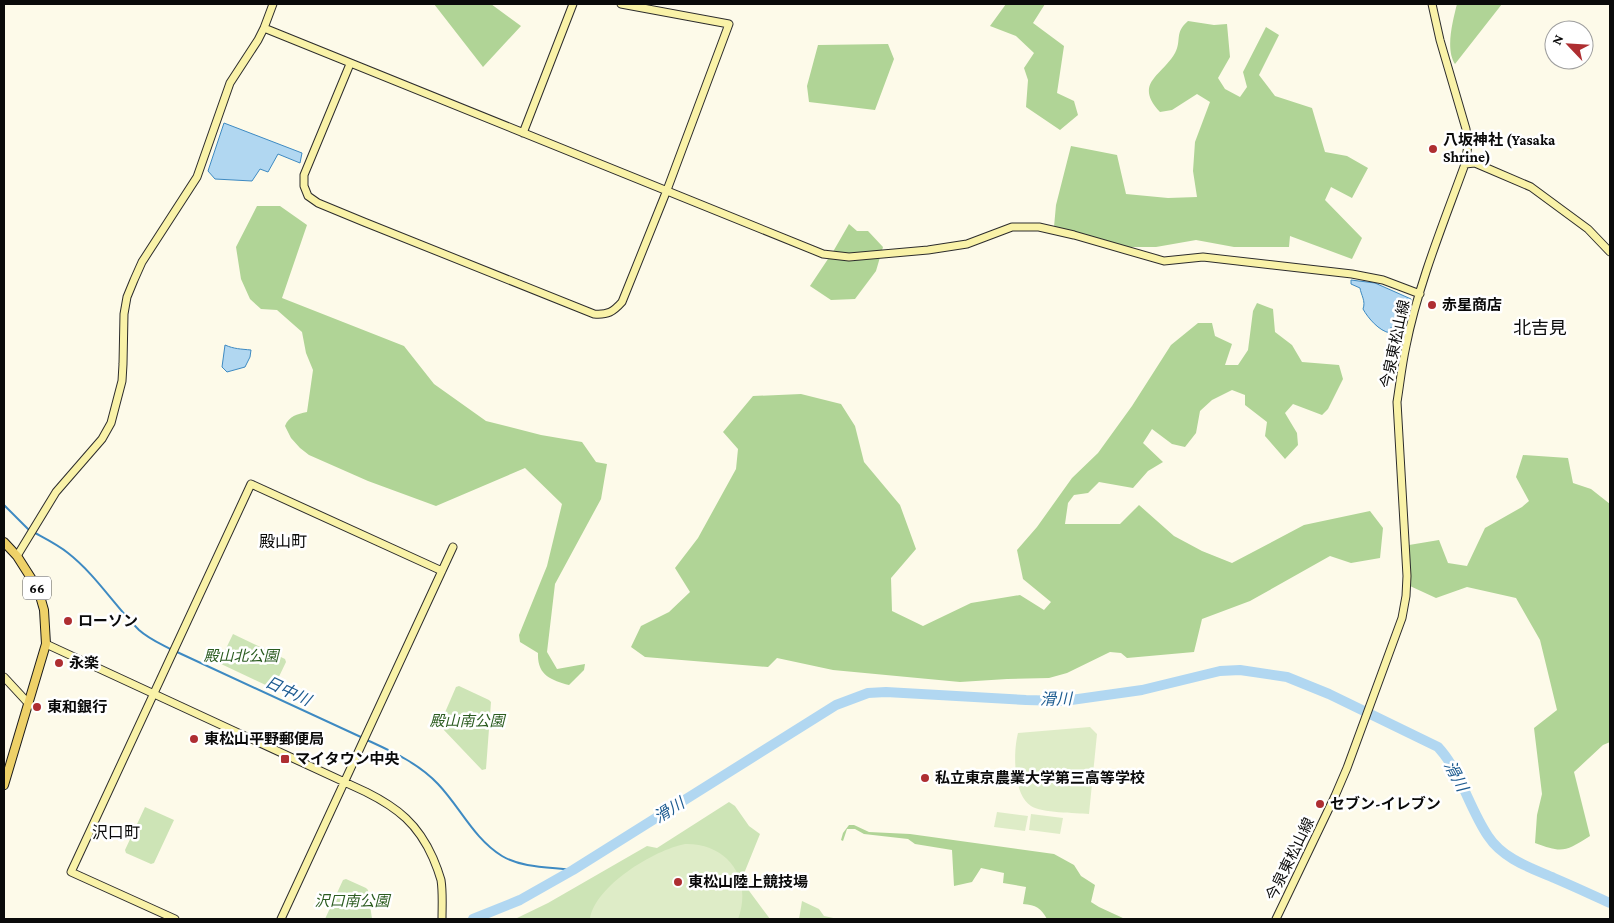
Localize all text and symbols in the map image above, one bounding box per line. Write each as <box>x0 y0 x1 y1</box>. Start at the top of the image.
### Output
north arrow <box>1544 20 1594 70</box>
text: N <box>1548 31 1567 47</box>
place label: 八坂神社 (Yasaka Shrine) <box>1443 131 1556 166</box>
marker: 八坂神社 (Yasaka Shrine) <box>1427 143 1439 155</box>
place label: 赤星商店 <box>1442 297 1502 313</box>
street label: 今泉東松山線 <box>1378 298 1412 390</box>
marker: 赤星商店 <box>1426 299 1438 311</box>
district label: 北吉見 <box>1513 318 1567 338</box>
district label: 殿山町 <box>259 533 307 550</box>
road number: 66 <box>23 576 51 600</box>
place label: ローソン <box>78 613 138 629</box>
marker: ローソン <box>62 615 74 627</box>
park label: 殿山北公園 <box>203 648 280 664</box>
place label: 永楽 <box>69 655 99 671</box>
marker: 永楽 <box>53 657 65 669</box>
water label: 日中川 <box>263 673 315 710</box>
water label: 滑川 <box>1040 690 1074 708</box>
place label: 東和銀行 <box>47 699 107 715</box>
marker: 東和銀行 <box>31 701 43 713</box>
park label: 殿山南公園 <box>429 713 506 729</box>
place label: 東松山平野郵便局 <box>204 731 324 747</box>
marker: 東松山平野郵便局 <box>188 733 200 745</box>
place label: マイタウン中央 <box>295 751 399 767</box>
marker: マイタウン中央 <box>279 753 291 765</box>
water label: 滑川 <box>1441 758 1472 796</box>
place label: 私立東京農業大学第三高等学校 <box>935 770 1145 786</box>
marker: 私立東京農業大学第三高等学校 <box>919 772 931 784</box>
water label: 滑川 <box>651 793 689 826</box>
place label: セブン-イレブン <box>1330 795 1441 812</box>
marker: セブン-イレブン <box>1314 798 1326 810</box>
street label: 今泉東松山線 <box>1263 815 1317 903</box>
district label: 沢口町 <box>92 824 140 841</box>
place label: 東松山陸上競技場 <box>688 874 808 890</box>
marker: 東松山陸上競技場 <box>672 876 684 888</box>
park label: 沢口南公園 <box>314 893 391 909</box>

